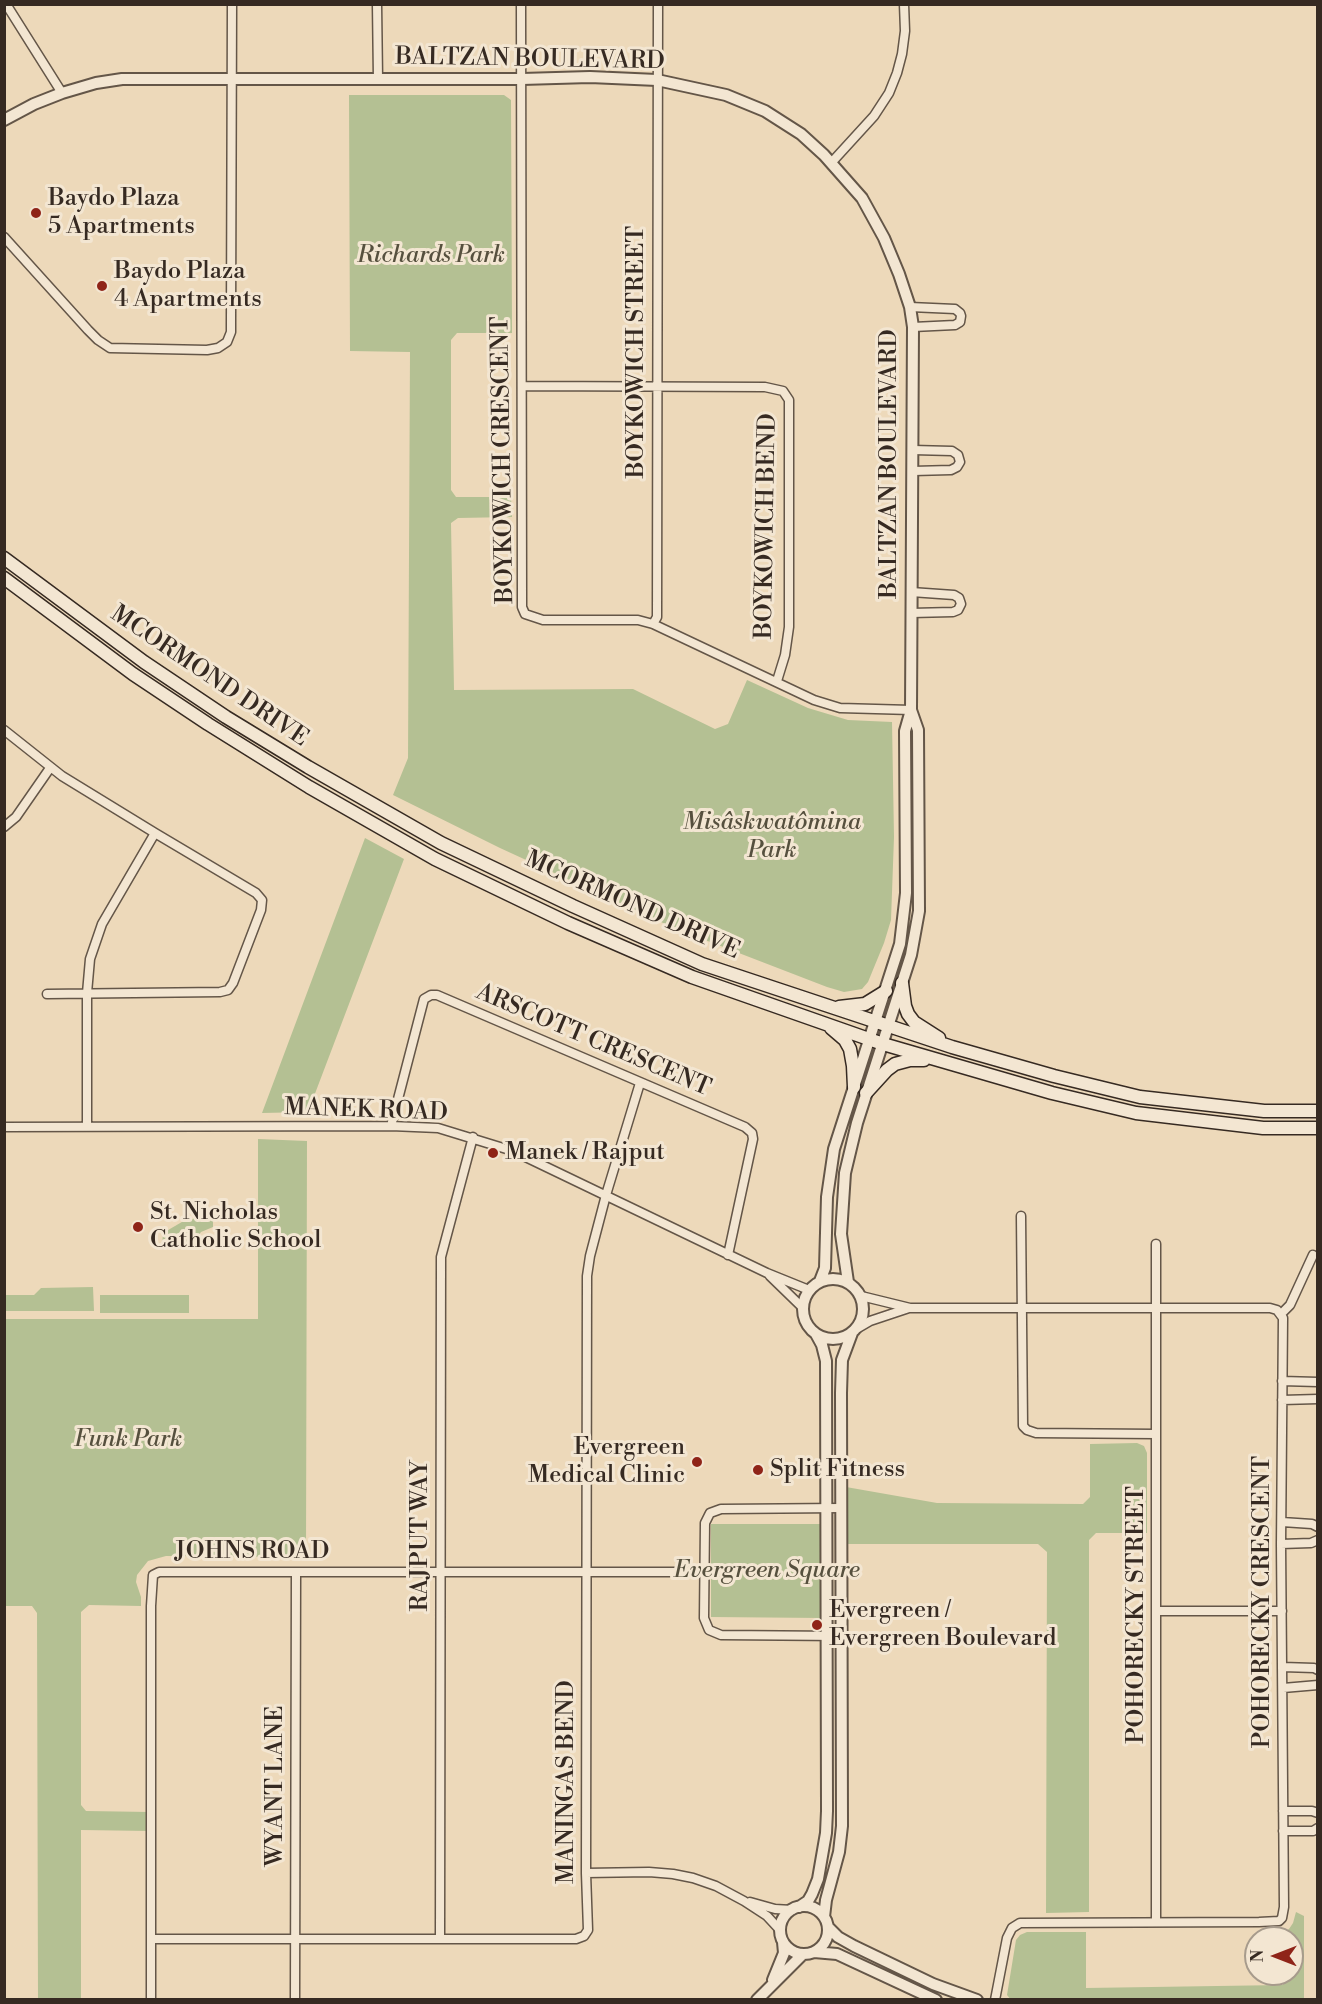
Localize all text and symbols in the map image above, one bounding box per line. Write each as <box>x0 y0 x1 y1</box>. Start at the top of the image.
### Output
street label: BALTZAN BOULEVARD <box>395 43 665 77</box>
place label: Baydo Plaza 5 Apartments <box>48 185 195 241</box>
marker: Baydo Plaza 5 Apartments <box>29 206 43 220</box>
street label: BOYKOWICH STREET <box>623 226 651 478</box>
park label: Richards Park <box>357 242 505 270</box>
place label: Baydo Plaza 4 Apartments <box>114 258 262 314</box>
marker: Baydo Plaza 4 Apartments <box>95 279 109 293</box>
street label: BOYKOWICH CRESCENT <box>487 316 521 604</box>
street label: BALTZAN BOULEVARD <box>876 329 904 599</box>
street label: BOYKOWICH BEND <box>751 413 783 639</box>
street label: MCORMOND DRIVE <box>105 600 313 754</box>
park label: Misâskwatômina Park <box>683 809 861 865</box>
street label: MCORMOND DRIVE <box>520 846 744 966</box>
street label: ARSCOTT CRESCENT <box>471 978 715 1104</box>
street label: MANEK ROAD <box>284 1094 448 1128</box>
place label: Manek / Rajput <box>505 1139 665 1167</box>
marker: Manek / Rajput <box>486 1146 500 1160</box>
place label: St. Nicholas Catholic School <box>150 1199 321 1255</box>
marker: St. Nicholas Catholic School <box>131 1220 145 1234</box>
park label: Funk Park <box>74 1426 182 1454</box>
place label: Evergreen Medical Clinic <box>528 1434 685 1490</box>
marker: Evergreen Medical Clinic <box>690 1455 704 1469</box>
place label: Split Fitness <box>770 1456 905 1484</box>
street label: POHORECKY CRESCENT <box>1249 1456 1277 1748</box>
street label: RAJPUT WAY <box>407 1461 435 1611</box>
marker: Split Fitness <box>751 1463 765 1477</box>
street label: POHORECKY STREET <box>1123 1486 1151 1744</box>
street label: JOHNS ROAD <box>175 1538 329 1566</box>
park label: Evergreen Square <box>674 1557 860 1585</box>
place label: Evergreen / Evergreen Boulevard <box>829 1597 1056 1653</box>
marker: Evergreen / Evergreen Boulevard <box>810 1618 824 1632</box>
street label: MANINGAS BEND <box>553 1680 581 1884</box>
street label: WYANT LANE <box>262 1705 290 1867</box>
north arrow <box>1244 1926 1304 1986</box>
text: N <box>1248 1950 1268 1962</box>

